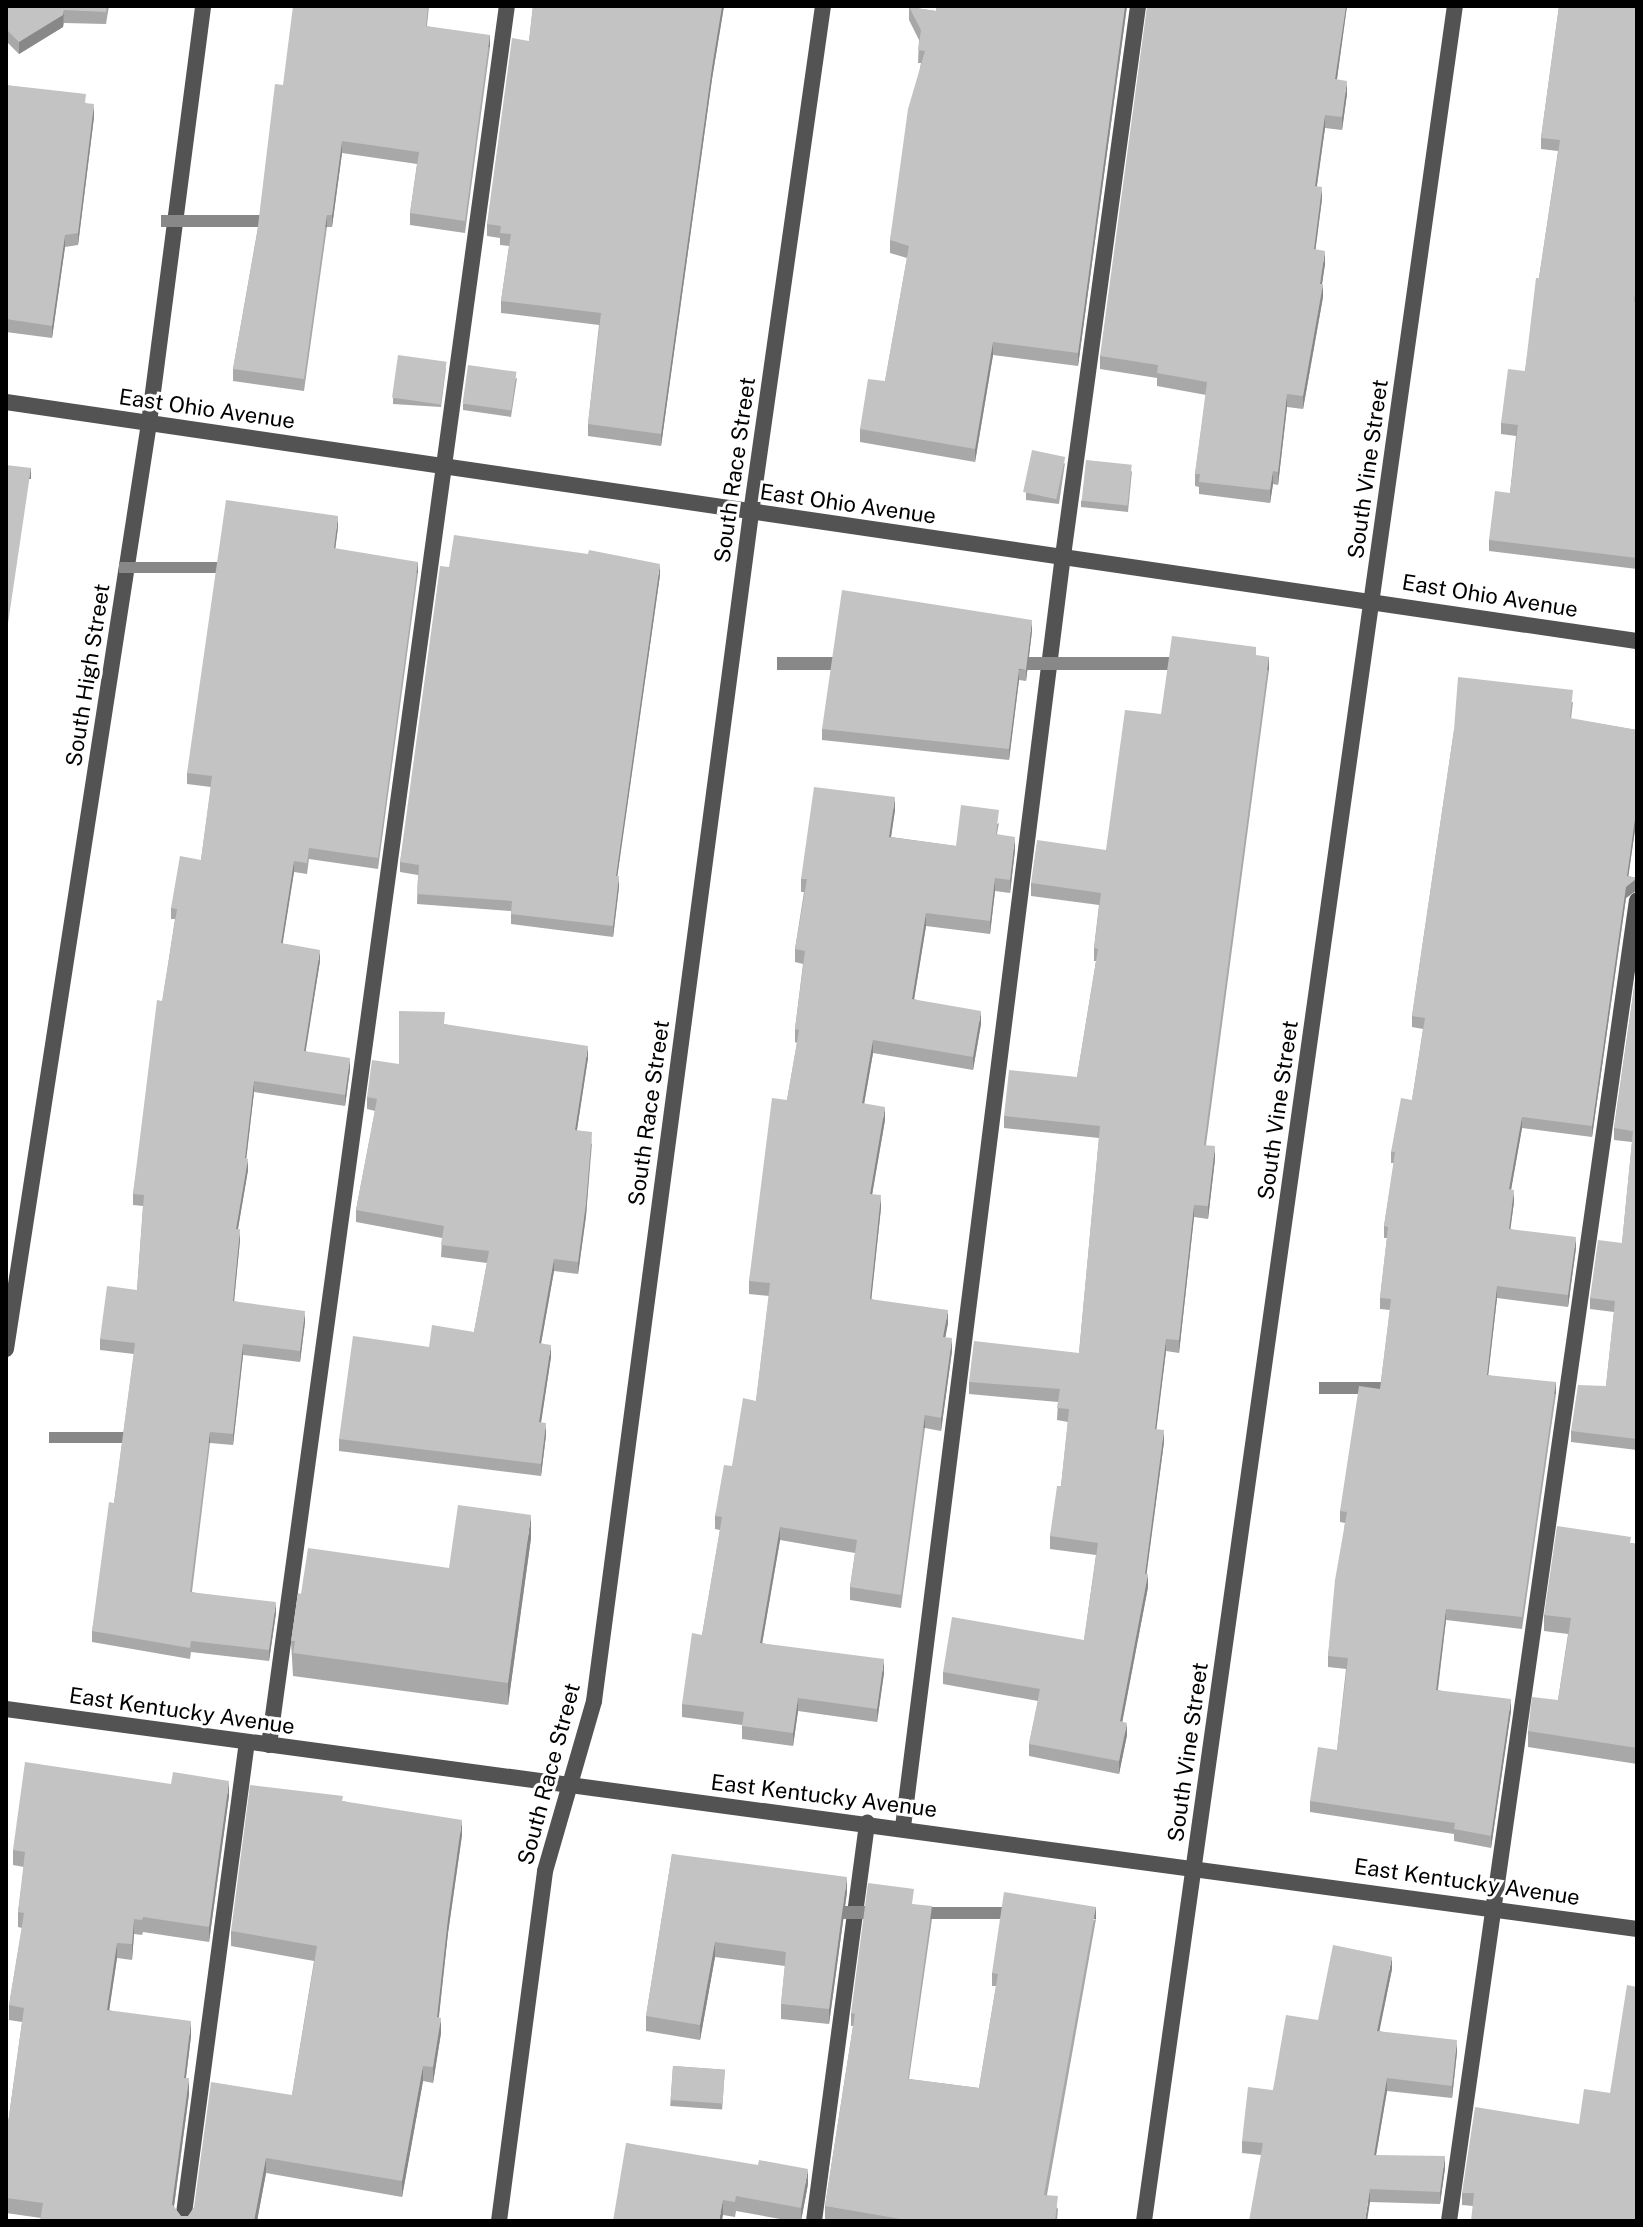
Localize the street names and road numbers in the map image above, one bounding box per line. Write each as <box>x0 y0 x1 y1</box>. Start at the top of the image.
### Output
street label: South Race Street <box>709 375 761 565</box>
street label: South Vine Street <box>1342 377 1394 561</box>
street label: East Ohio Avenue <box>117 384 297 434</box>
street label: East Ohio Avenue <box>758 479 938 529</box>
street label: East Ohio Avenue <box>1400 569 1580 623</box>
street label: South High Street <box>61 582 115 768</box>
street label: South Race Street <box>623 1018 675 1208</box>
street label: South Vine Street <box>1252 1018 1304 1202</box>
street label: South Vine Street <box>1162 1660 1214 1844</box>
street label: South Race Street <box>512 1680 586 1868</box>
street label: East Kentucky Avenue <box>67 1682 297 1740</box>
street label: East Kentucky Avenue <box>709 1769 939 1823</box>
street label: East Kentucky Avenue <box>1352 1853 1582 1911</box>

